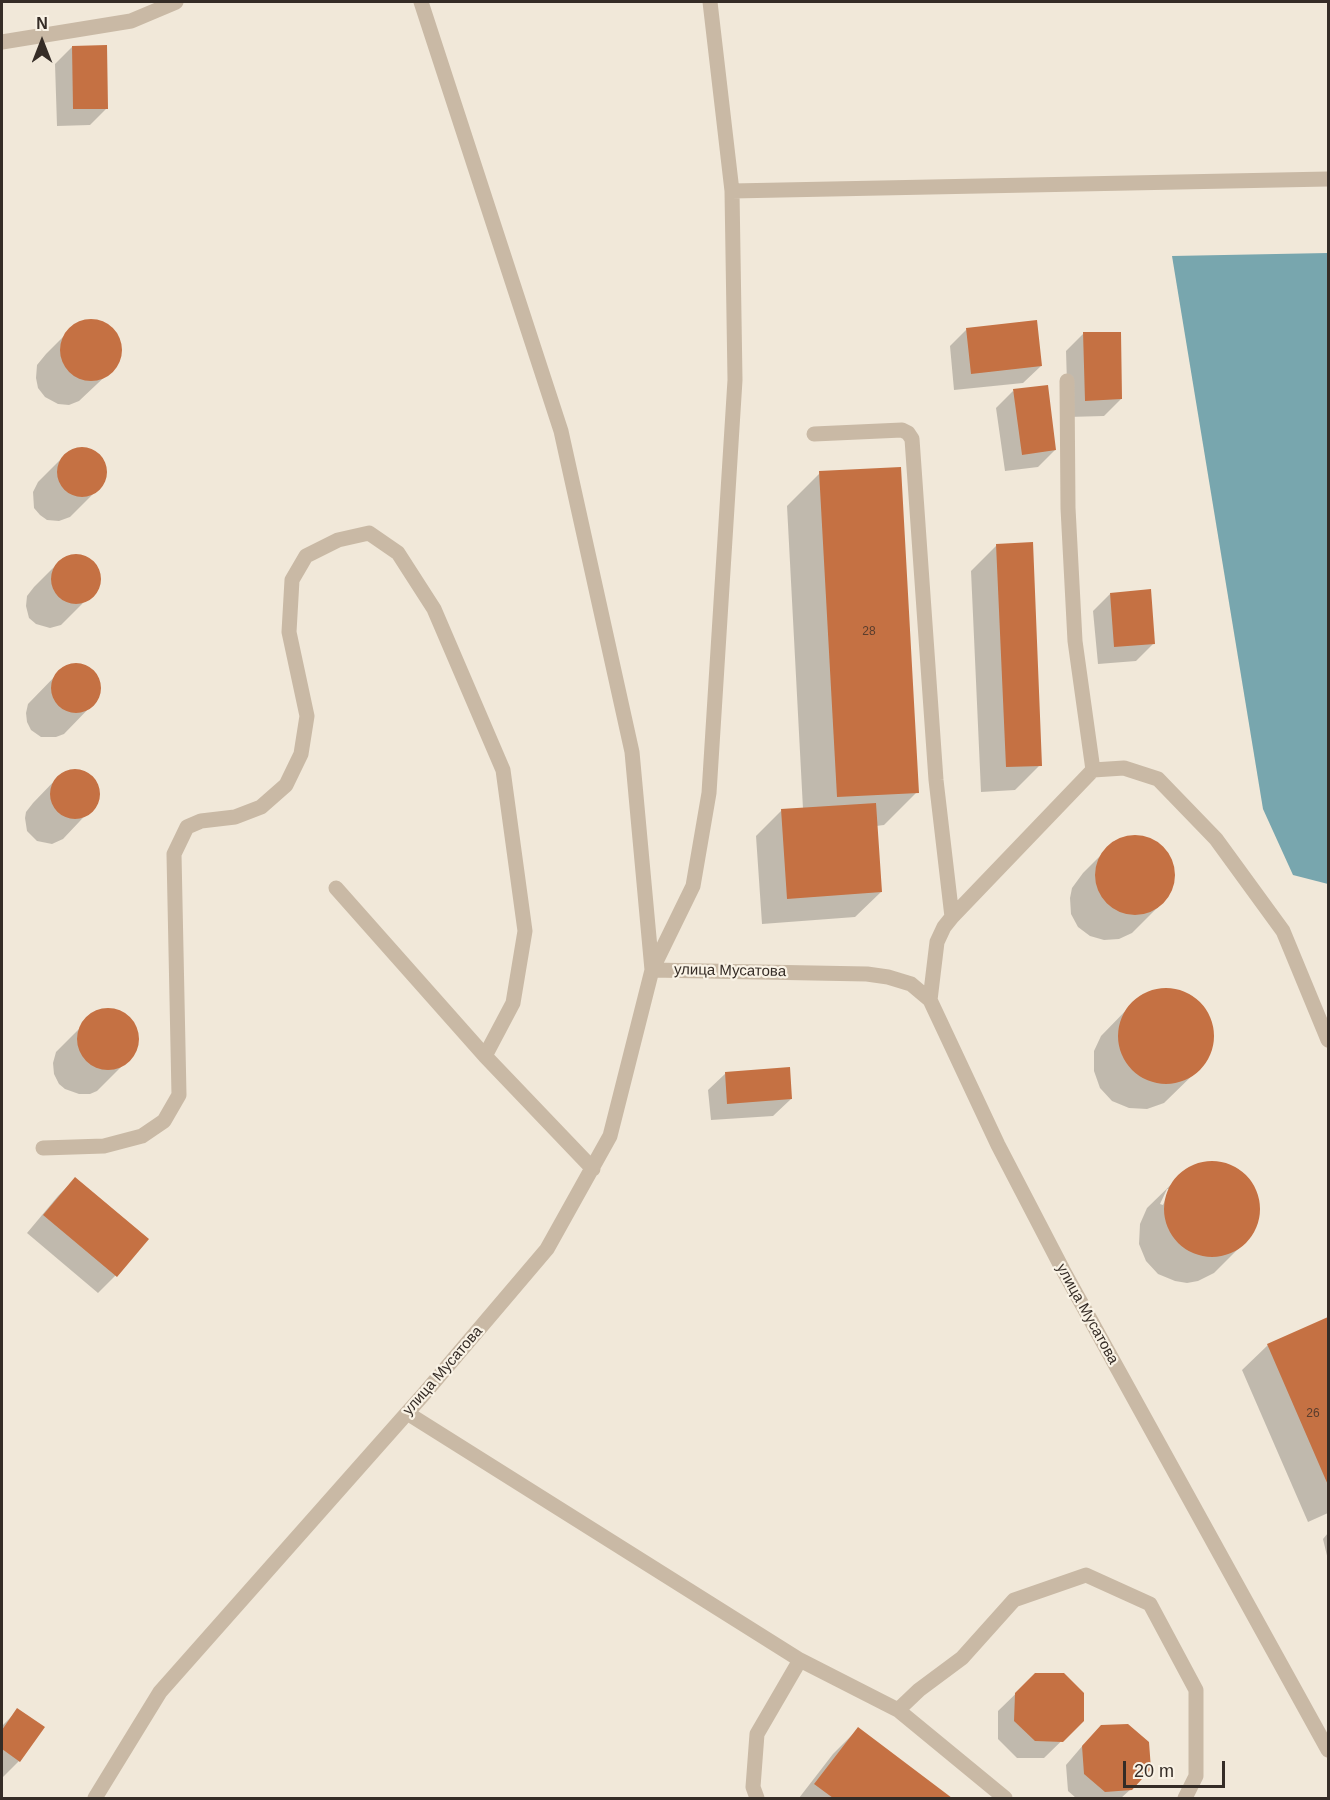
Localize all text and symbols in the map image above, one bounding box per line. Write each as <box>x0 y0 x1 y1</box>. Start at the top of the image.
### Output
north arrow <box>12 12 72 72</box>
text: N <box>36 15 48 32</box>
house number: 28 <box>862 625 876 639</box>
street label: улица Мусатова <box>674 961 786 981</box>
street label: улица Мусатова <box>1052 1261 1122 1367</box>
street label: улица Мусатова <box>399 1323 487 1419</box>
house number: 26 <box>1306 1407 1320 1421</box>
scale bar <box>1126 1749 1228 1787</box>
text: 20 m <box>1134 1761 1174 1781</box>

